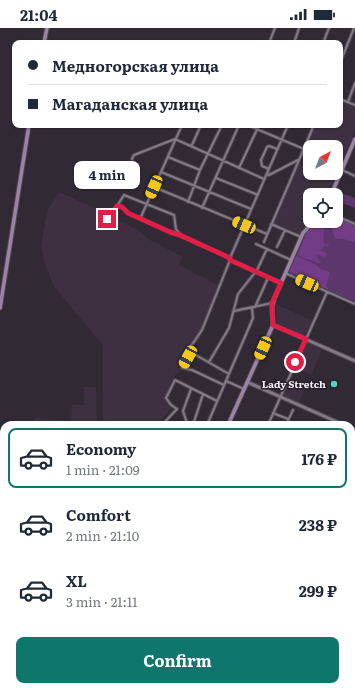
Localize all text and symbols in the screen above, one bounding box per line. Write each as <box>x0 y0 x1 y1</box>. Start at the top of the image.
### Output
text: 21:04 <box>20 3 58 26</box>
text: Медногорская улица <box>52 54 219 77</box>
text: Магаданская улица <box>52 92 208 115</box>
north arrow <box>303 140 343 180</box>
map controls <box>303 140 343 228</box>
callout: 4 min <box>74 161 140 189</box>
text: 4 min <box>88 165 126 184</box>
car <box>144 174 164 200</box>
button: locate <box>303 188 343 228</box>
route end <box>98 210 116 228</box>
car <box>231 215 257 235</box>
car <box>294 273 320 293</box>
car <box>253 335 273 361</box>
car <box>177 344 199 370</box>
route start <box>286 353 304 371</box>
place label: Lady Stretch <box>262 376 326 391</box>
marker: Lady Stretch <box>329 379 339 389</box>
text: Economy <box>66 437 136 460</box>
icon: car <box>18 440 54 476</box>
text: 176 ₽ <box>302 447 337 470</box>
text: 1 min · 21:09 <box>66 460 140 479</box>
text: Comfort <box>66 503 131 526</box>
icon: car <box>18 506 54 542</box>
text: 238 ₽ <box>299 513 337 536</box>
text: 2 min · 21:10 <box>66 526 139 545</box>
text: XL <box>66 569 87 592</box>
icon: car <box>18 572 54 608</box>
text: 299 ₽ <box>299 579 337 602</box>
text: 3 min · 21:11 <box>66 592 138 611</box>
button: Confirm <box>16 637 339 683</box>

